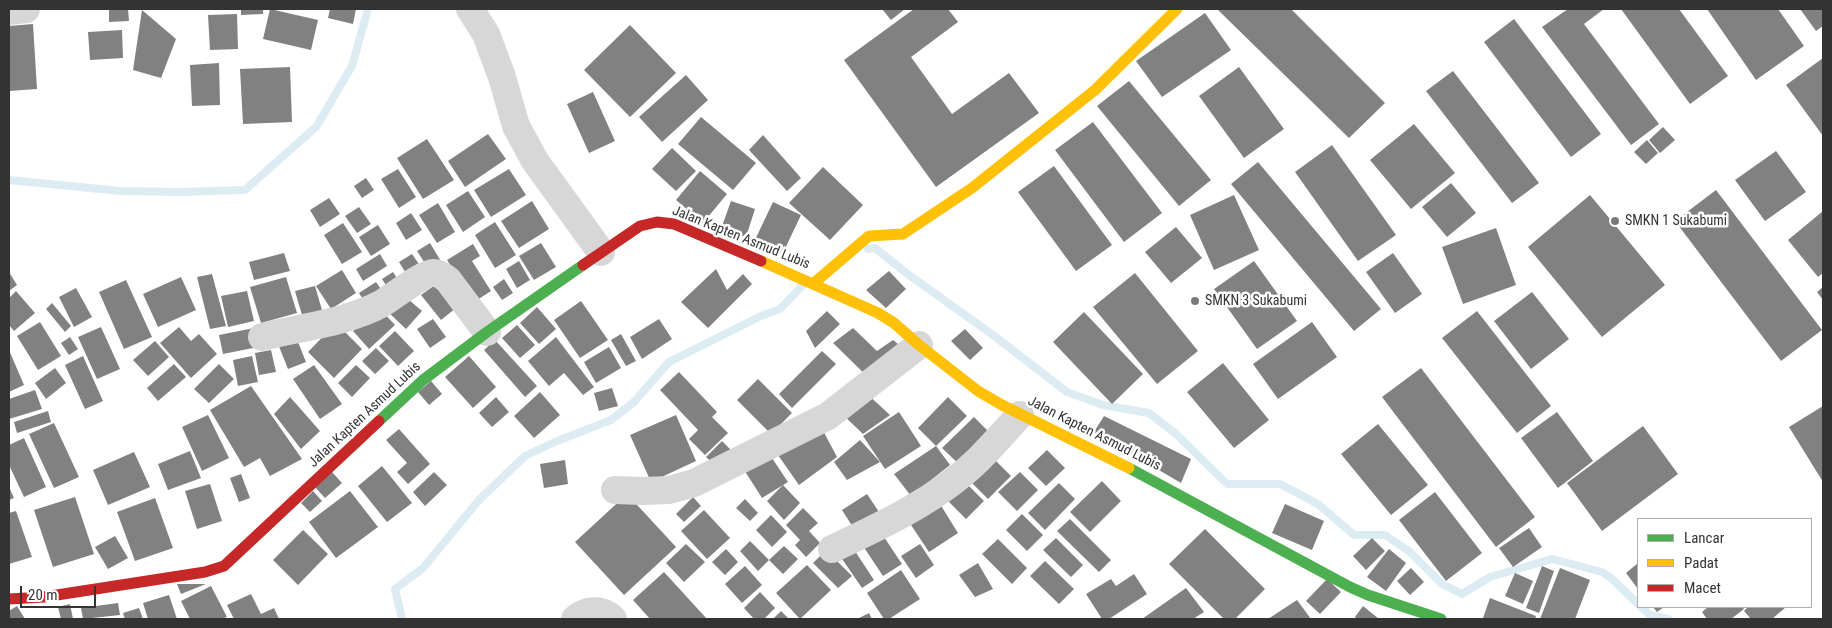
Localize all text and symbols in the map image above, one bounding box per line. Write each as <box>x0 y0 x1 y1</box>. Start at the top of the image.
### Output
street label: Jalan Kapten Asmud Lubis <box>670 203 812 273</box>
place label: SMKN 1 Sukabumi <box>1625 213 1727 229</box>
marker: SMKN 1 Sukabumi <box>1609 215 1621 227</box>
place label: SMKN 3 Sukabumi <box>1205 293 1307 309</box>
marker: SMKN 3 Sukabumi <box>1189 295 1201 307</box>
street label: Jalan Kapten Asmud Lubis <box>306 359 424 471</box>
street label: Jalan Kapten Asmud Lubis <box>1025 393 1163 475</box>
legend <box>1637 518 1812 608</box>
text: Lancar <box>1684 529 1724 547</box>
text: Padat <box>1684 554 1718 572</box>
scale bar <box>22 576 99 608</box>
text: Macet <box>1684 579 1721 597</box>
text: 20 m <box>28 586 58 604</box>

